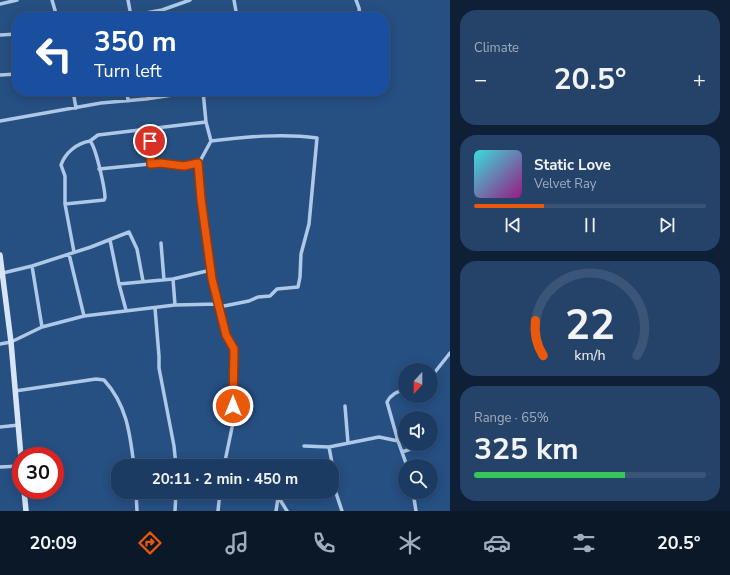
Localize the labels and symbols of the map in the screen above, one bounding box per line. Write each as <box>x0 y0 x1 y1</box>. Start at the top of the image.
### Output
pin <box>133 124 167 158</box>
north arrow <box>398 363 438 403</box>
position arrow <box>212 385 254 427</box>
speed limit sign: 30 <box>12 447 64 499</box>

